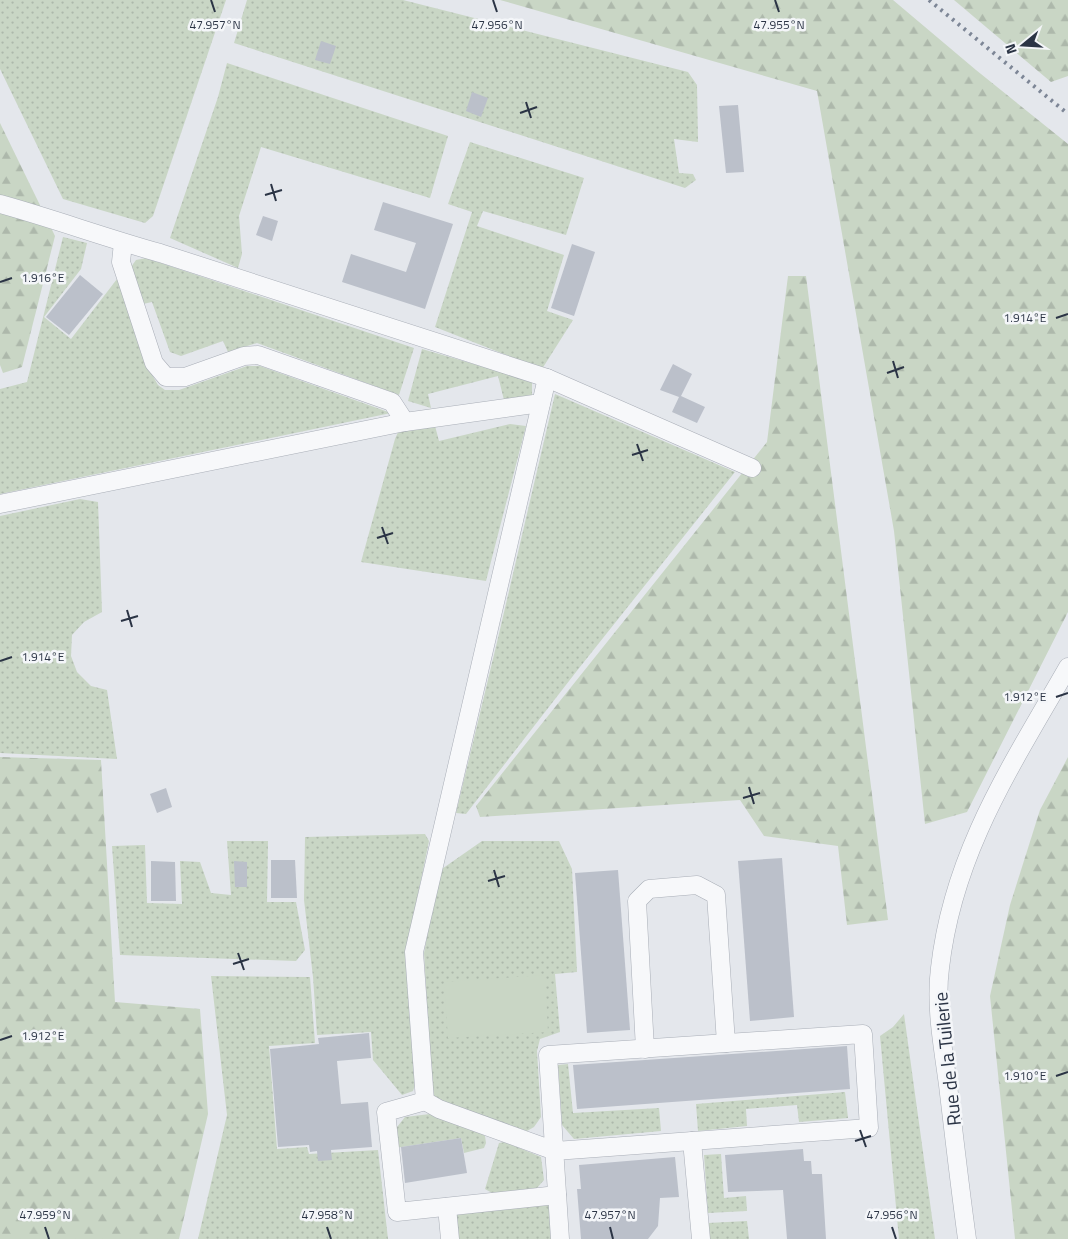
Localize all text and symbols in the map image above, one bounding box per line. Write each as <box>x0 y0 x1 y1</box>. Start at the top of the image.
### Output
text: 47.957°N <box>189 15 241 34</box>
text: 47.956°N <box>471 15 523 34</box>
text: 47.955°N <box>753 15 805 34</box>
north arrow <box>998 20 1048 70</box>
text: N <box>999 41 1022 57</box>
text: 1.916°E <box>22 268 65 287</box>
text: 1.914°E <box>1004 308 1047 327</box>
text: 1.914°E <box>22 647 65 666</box>
text: 1.912°E <box>1004 687 1047 706</box>
street label: Rue de la Tuilerie <box>925 991 968 1127</box>
text: 1.912°E <box>22 1026 65 1045</box>
text: 1.910°E <box>1004 1066 1047 1085</box>
text: 47.959°N <box>19 1205 71 1224</box>
text: 47.958°N <box>301 1205 353 1224</box>
text: 47.957°N <box>584 1205 636 1224</box>
text: 47.956°N <box>866 1205 918 1224</box>

